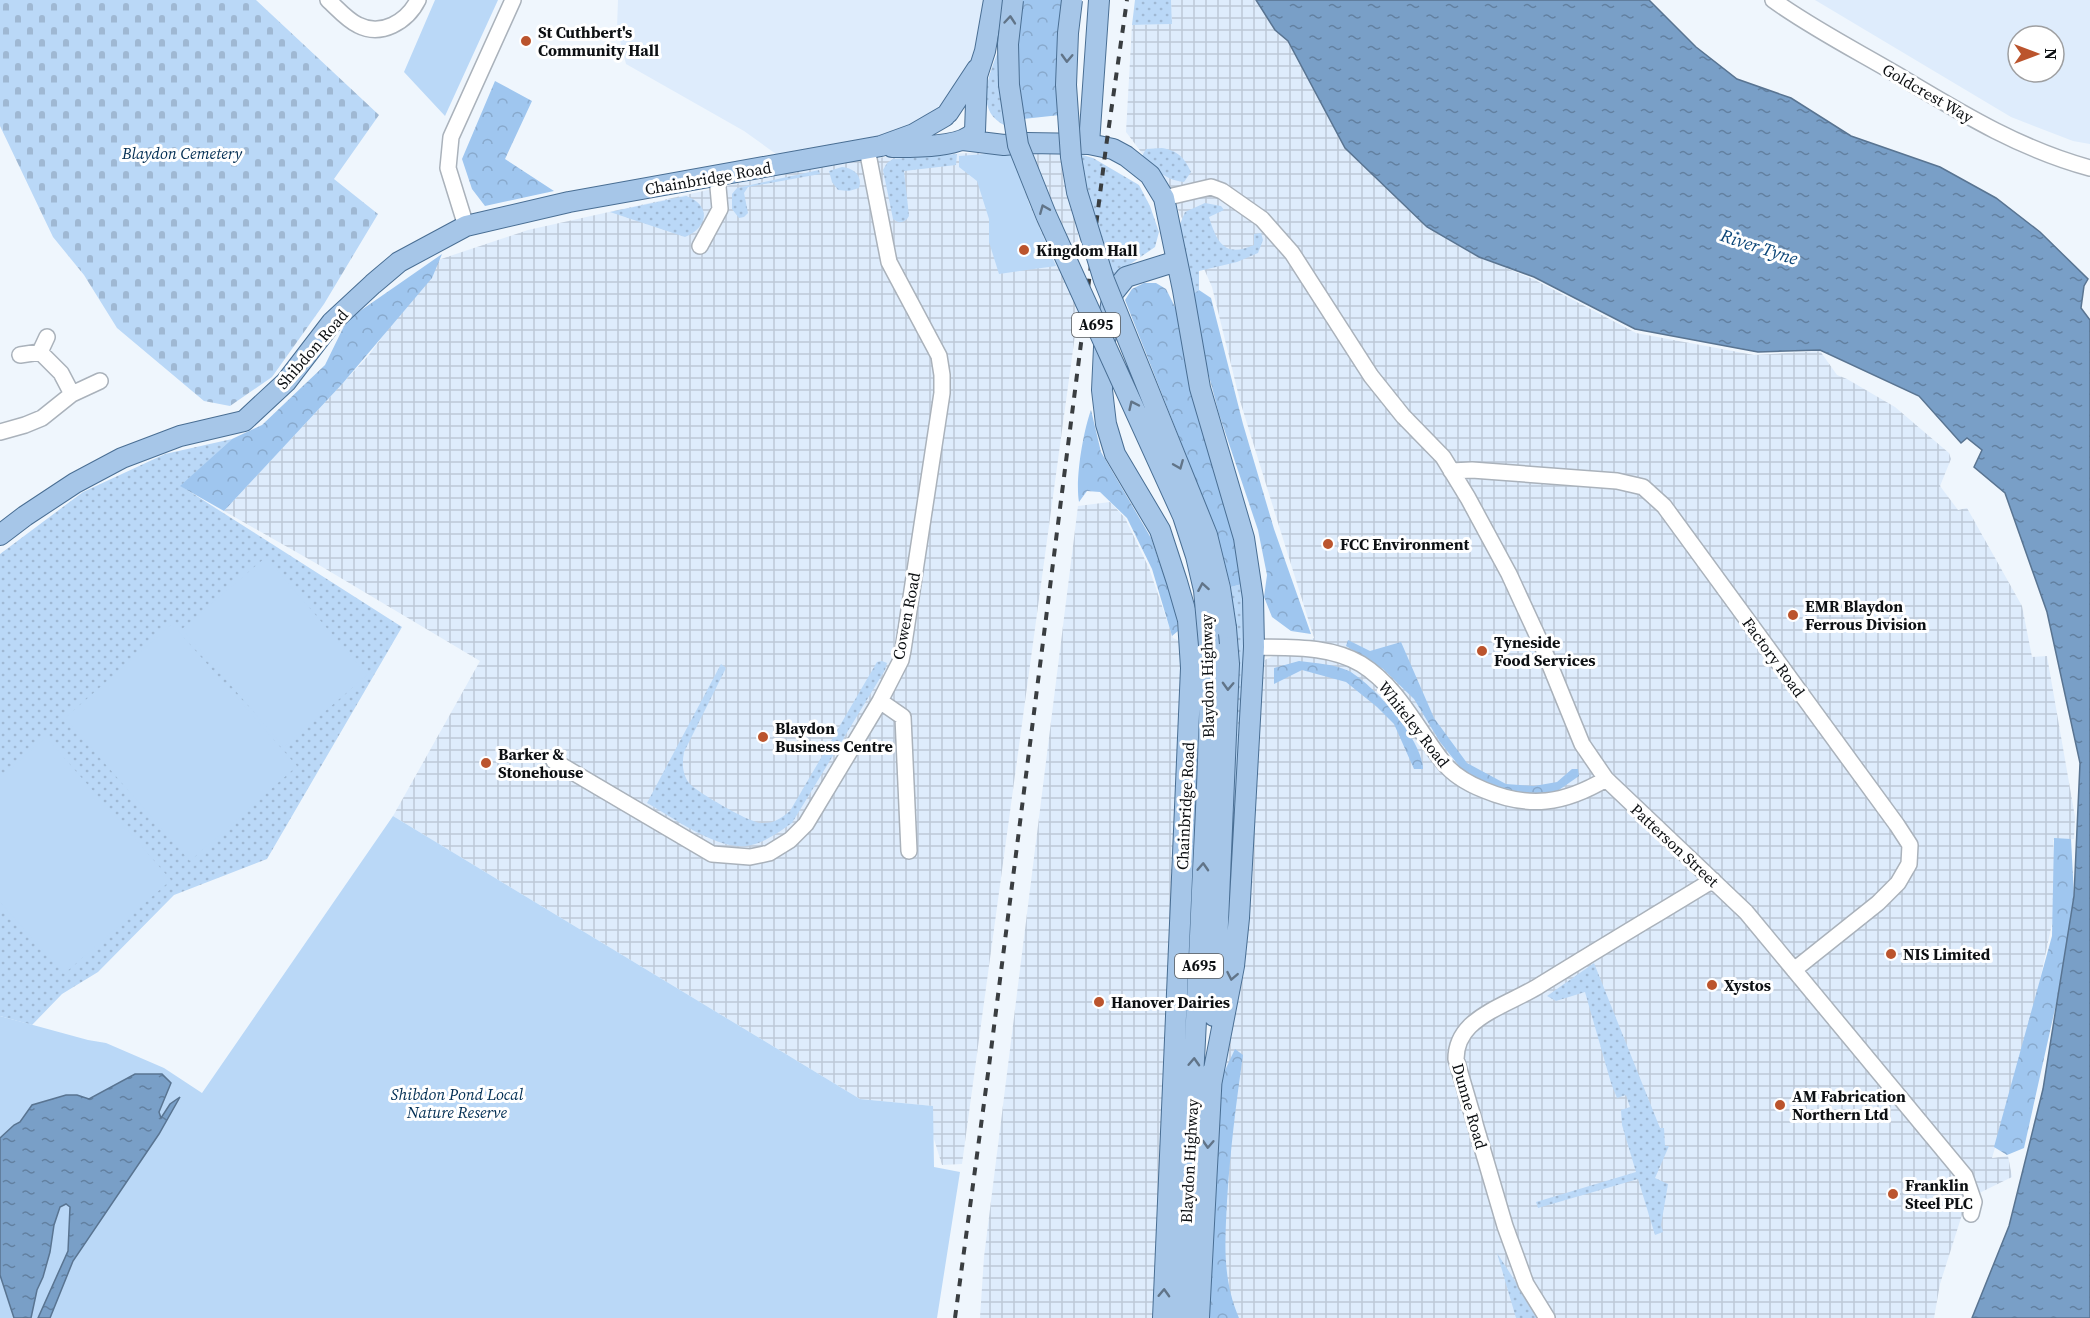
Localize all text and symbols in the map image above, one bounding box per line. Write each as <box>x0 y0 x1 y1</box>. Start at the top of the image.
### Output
one-way arrow <box>1003 15 1016 24</box>
place label: St Cuthbert's Community Hall <box>538 21 659 61</box>
north arrow <box>2006 24 2066 84</box>
marker: St Cuthbert's Community Hall <box>519 34 533 48</box>
text: N <box>2040 48 2062 60</box>
one-way arrow <box>1061 54 1074 63</box>
street label: Goldcrest Way <box>1878 58 1978 128</box>
park label: Blaydon Cemetery <box>121 142 242 164</box>
street label: Chainbridge Road <box>643 156 773 200</box>
one-way arrow <box>1039 204 1051 215</box>
water label: River Tyne <box>1716 222 1802 271</box>
place label: Kingdom Hall <box>1036 239 1138 261</box>
marker: Kingdom Hall <box>1017 243 1031 257</box>
street label: Shibdon Road <box>271 304 353 394</box>
road number: A695 <box>1072 313 1120 337</box>
one-way arrow <box>1128 401 1140 412</box>
one-way arrow <box>1172 459 1184 470</box>
place label: FCC Environment <box>1340 533 1469 555</box>
marker: FCC Environment <box>1321 537 1335 551</box>
street label: Cowen Road <box>887 570 925 662</box>
one-way arrow <box>1197 582 1209 591</box>
place label: EMR Blaydon Ferrous Division <box>1805 595 1927 635</box>
marker: EMR Blaydon Ferrous Division <box>1786 608 1800 622</box>
street label: Blaydon Highway <box>1195 613 1219 738</box>
street label: Factory Road <box>1738 613 1810 701</box>
place label: Tyneside Food Services <box>1494 631 1596 671</box>
marker: Tyneside Food Services <box>1475 644 1489 658</box>
street label: Whiteley Road <box>1373 676 1455 772</box>
one-way arrow <box>1222 682 1235 691</box>
place label: Blaydon Business Centre <box>775 717 893 757</box>
marker: Blaydon Business Centre <box>756 730 770 744</box>
street label: Chainbridge Road <box>1171 741 1199 871</box>
place label: Barker & Stonehouse <box>498 743 583 783</box>
marker: Barker & Stonehouse <box>479 756 493 770</box>
street label: Patterson Street <box>1626 798 1725 892</box>
one-way arrow <box>1197 862 1210 871</box>
place label: NIS Limited <box>1903 943 1991 965</box>
marker: NIS Limited <box>1884 947 1898 961</box>
road number: A695 <box>1175 954 1223 978</box>
one-way arrow <box>1226 970 1239 980</box>
place label: Xystos <box>1724 974 1771 996</box>
marker: Xystos <box>1705 978 1719 992</box>
place label: Hanover Dairies <box>1111 991 1230 1013</box>
marker: Hanover Dairies <box>1092 995 1106 1009</box>
one-way arrow <box>1188 1057 1201 1066</box>
street label: Dunne Road <box>1447 1061 1493 1151</box>
park label: Shibdon Pond Local Nature Reserve <box>391 1083 524 1123</box>
place label: AM Fabrication Northern Ltd <box>1792 1085 1906 1125</box>
street label: Blaydon Highway <box>1175 1097 1203 1224</box>
marker: AM Fabrication Northern Ltd <box>1773 1098 1787 1112</box>
one-way arrow <box>1202 1139 1215 1148</box>
place label: Franklin Steel PLC <box>1905 1174 1973 1214</box>
marker: Franklin Steel PLC <box>1886 1187 1900 1201</box>
one-way arrow <box>1158 1288 1171 1297</box>

